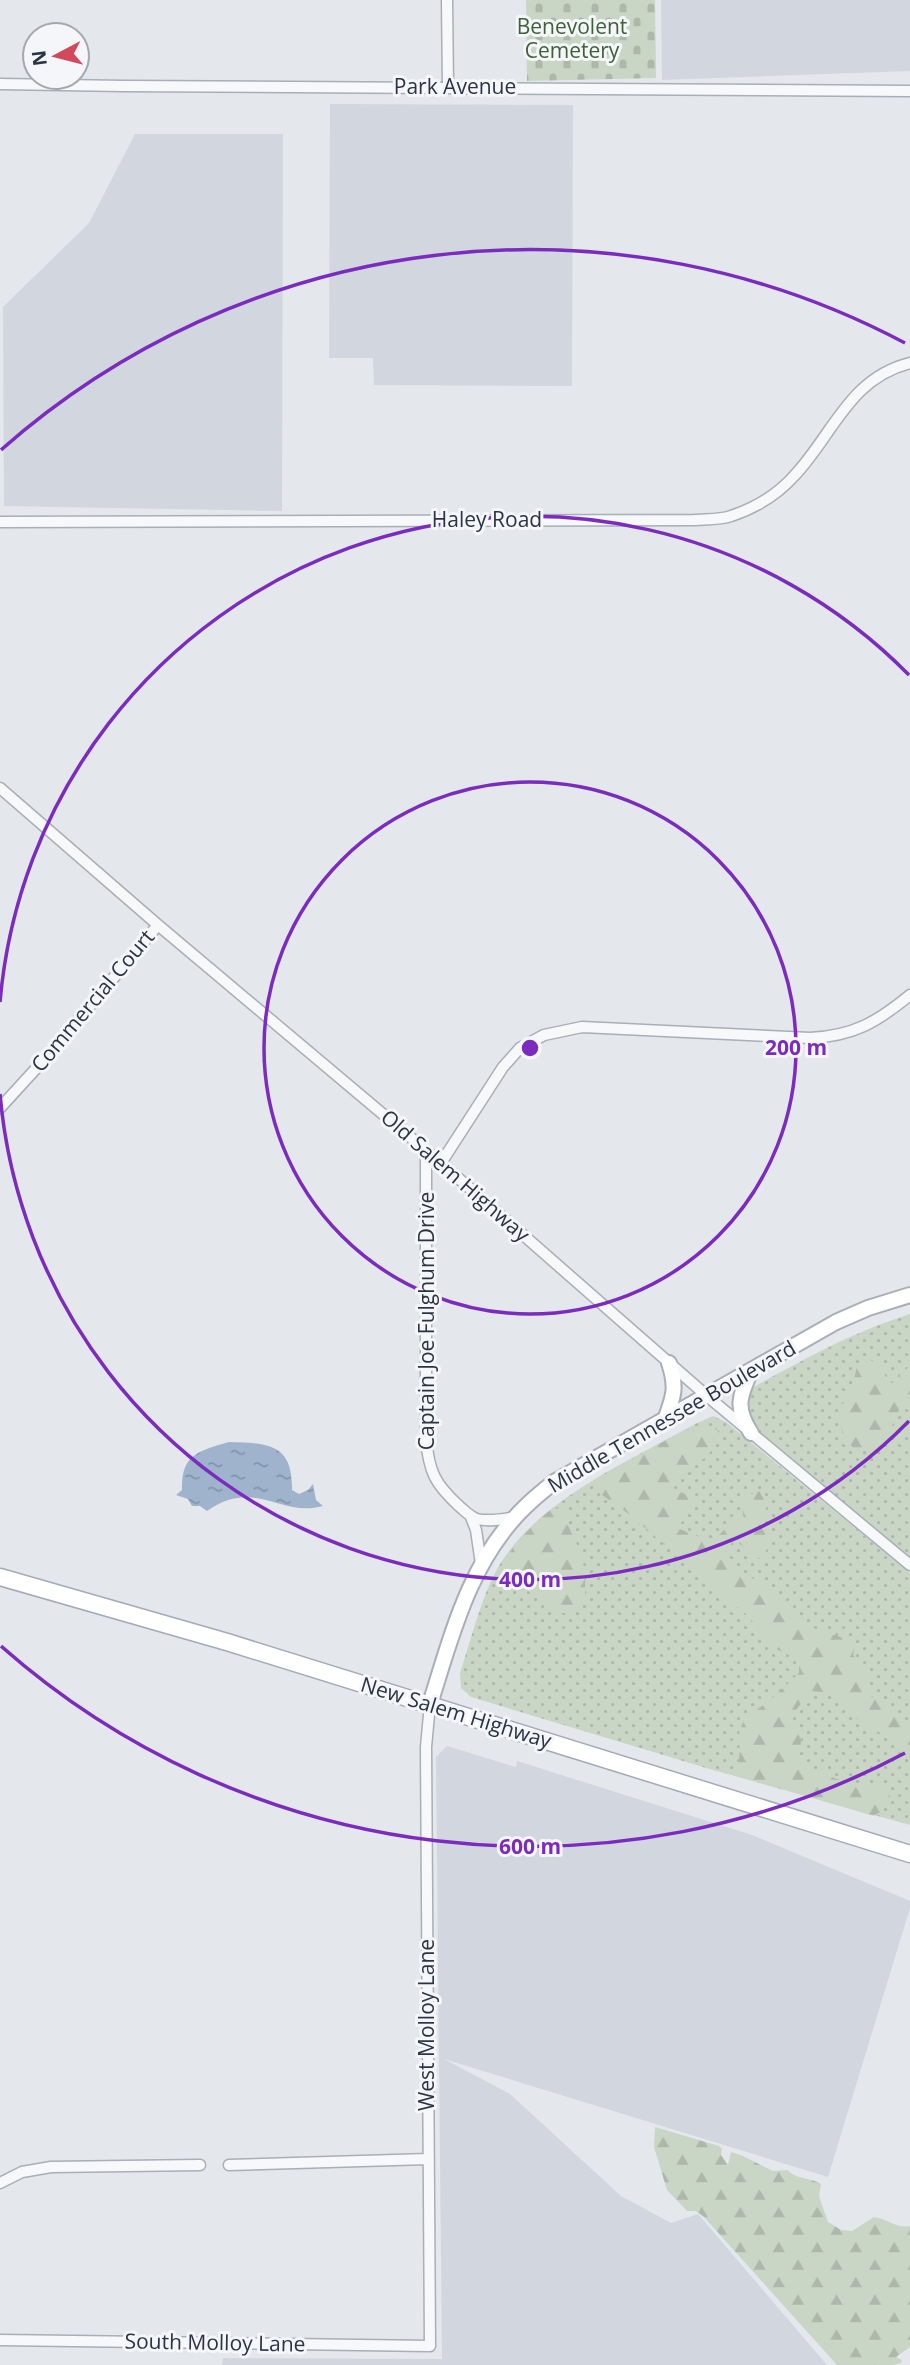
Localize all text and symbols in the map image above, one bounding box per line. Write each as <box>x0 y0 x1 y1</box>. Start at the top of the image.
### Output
park label: Benevolent Cemetery <box>517 12 627 64</box>
north arrow <box>21 21 91 91</box>
text: N <box>25 49 53 67</box>
street label: Park Avenue <box>394 72 516 100</box>
street label: Haley Road <box>432 505 542 533</box>
street label: Commercial Court <box>24 923 160 1077</box>
text: 200 m <box>765 1033 827 1061</box>
centre of rings <box>518 1036 542 1060</box>
street label: Old Salem Highway <box>375 1103 536 1248</box>
street label: Captain Joe Fulghum Drive <box>412 1192 440 1450</box>
street label: Middle Tennessee Boulevard <box>542 1333 801 1499</box>
text: 400 m <box>499 1565 561 1593</box>
street label: New Salem Highway <box>358 1670 556 1755</box>
text: 600 m <box>499 1832 561 1860</box>
street label: West Molloy Lane <box>412 1939 440 2111</box>
street label: South Molloy Lane <box>124 2326 306 2358</box>

